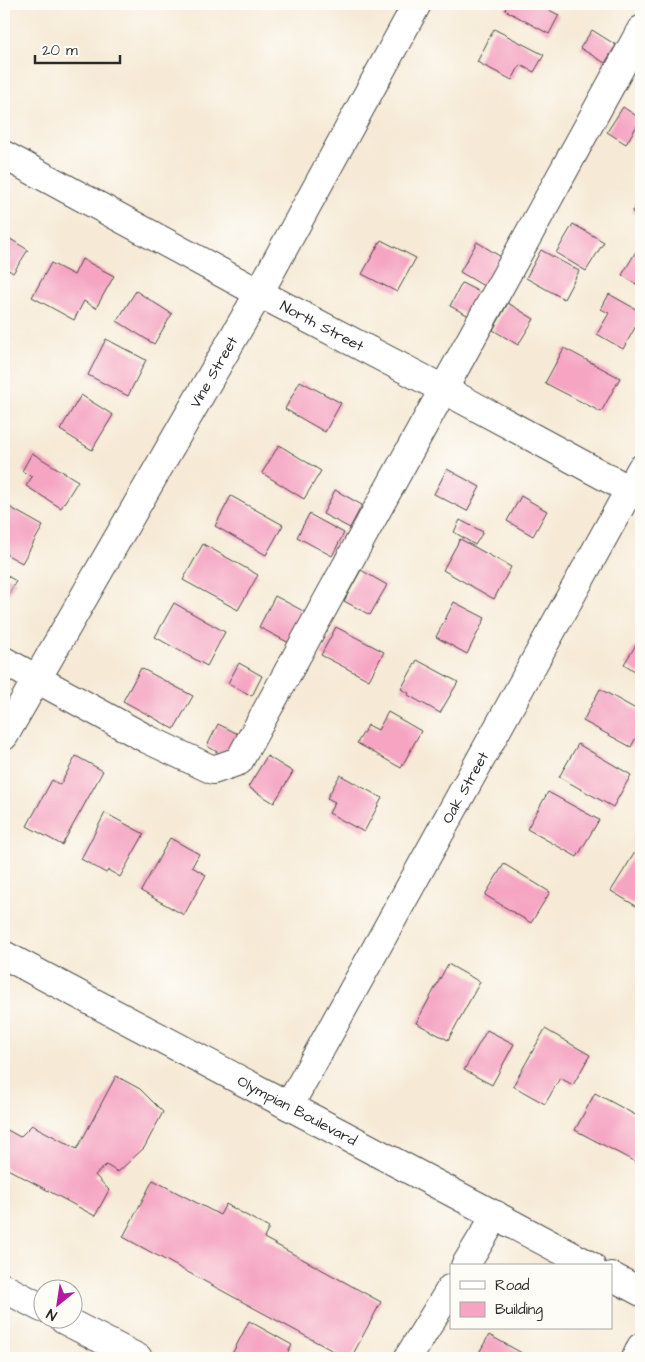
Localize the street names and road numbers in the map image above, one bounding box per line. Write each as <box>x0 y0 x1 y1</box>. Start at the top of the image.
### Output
street label: North Street <box>276 296 367 357</box>
street label: Vine Street <box>185 332 243 412</box>
street label: Oak Street <box>437 748 494 827</box>
street label: Olympian Boulevard <box>234 1071 361 1151</box>

